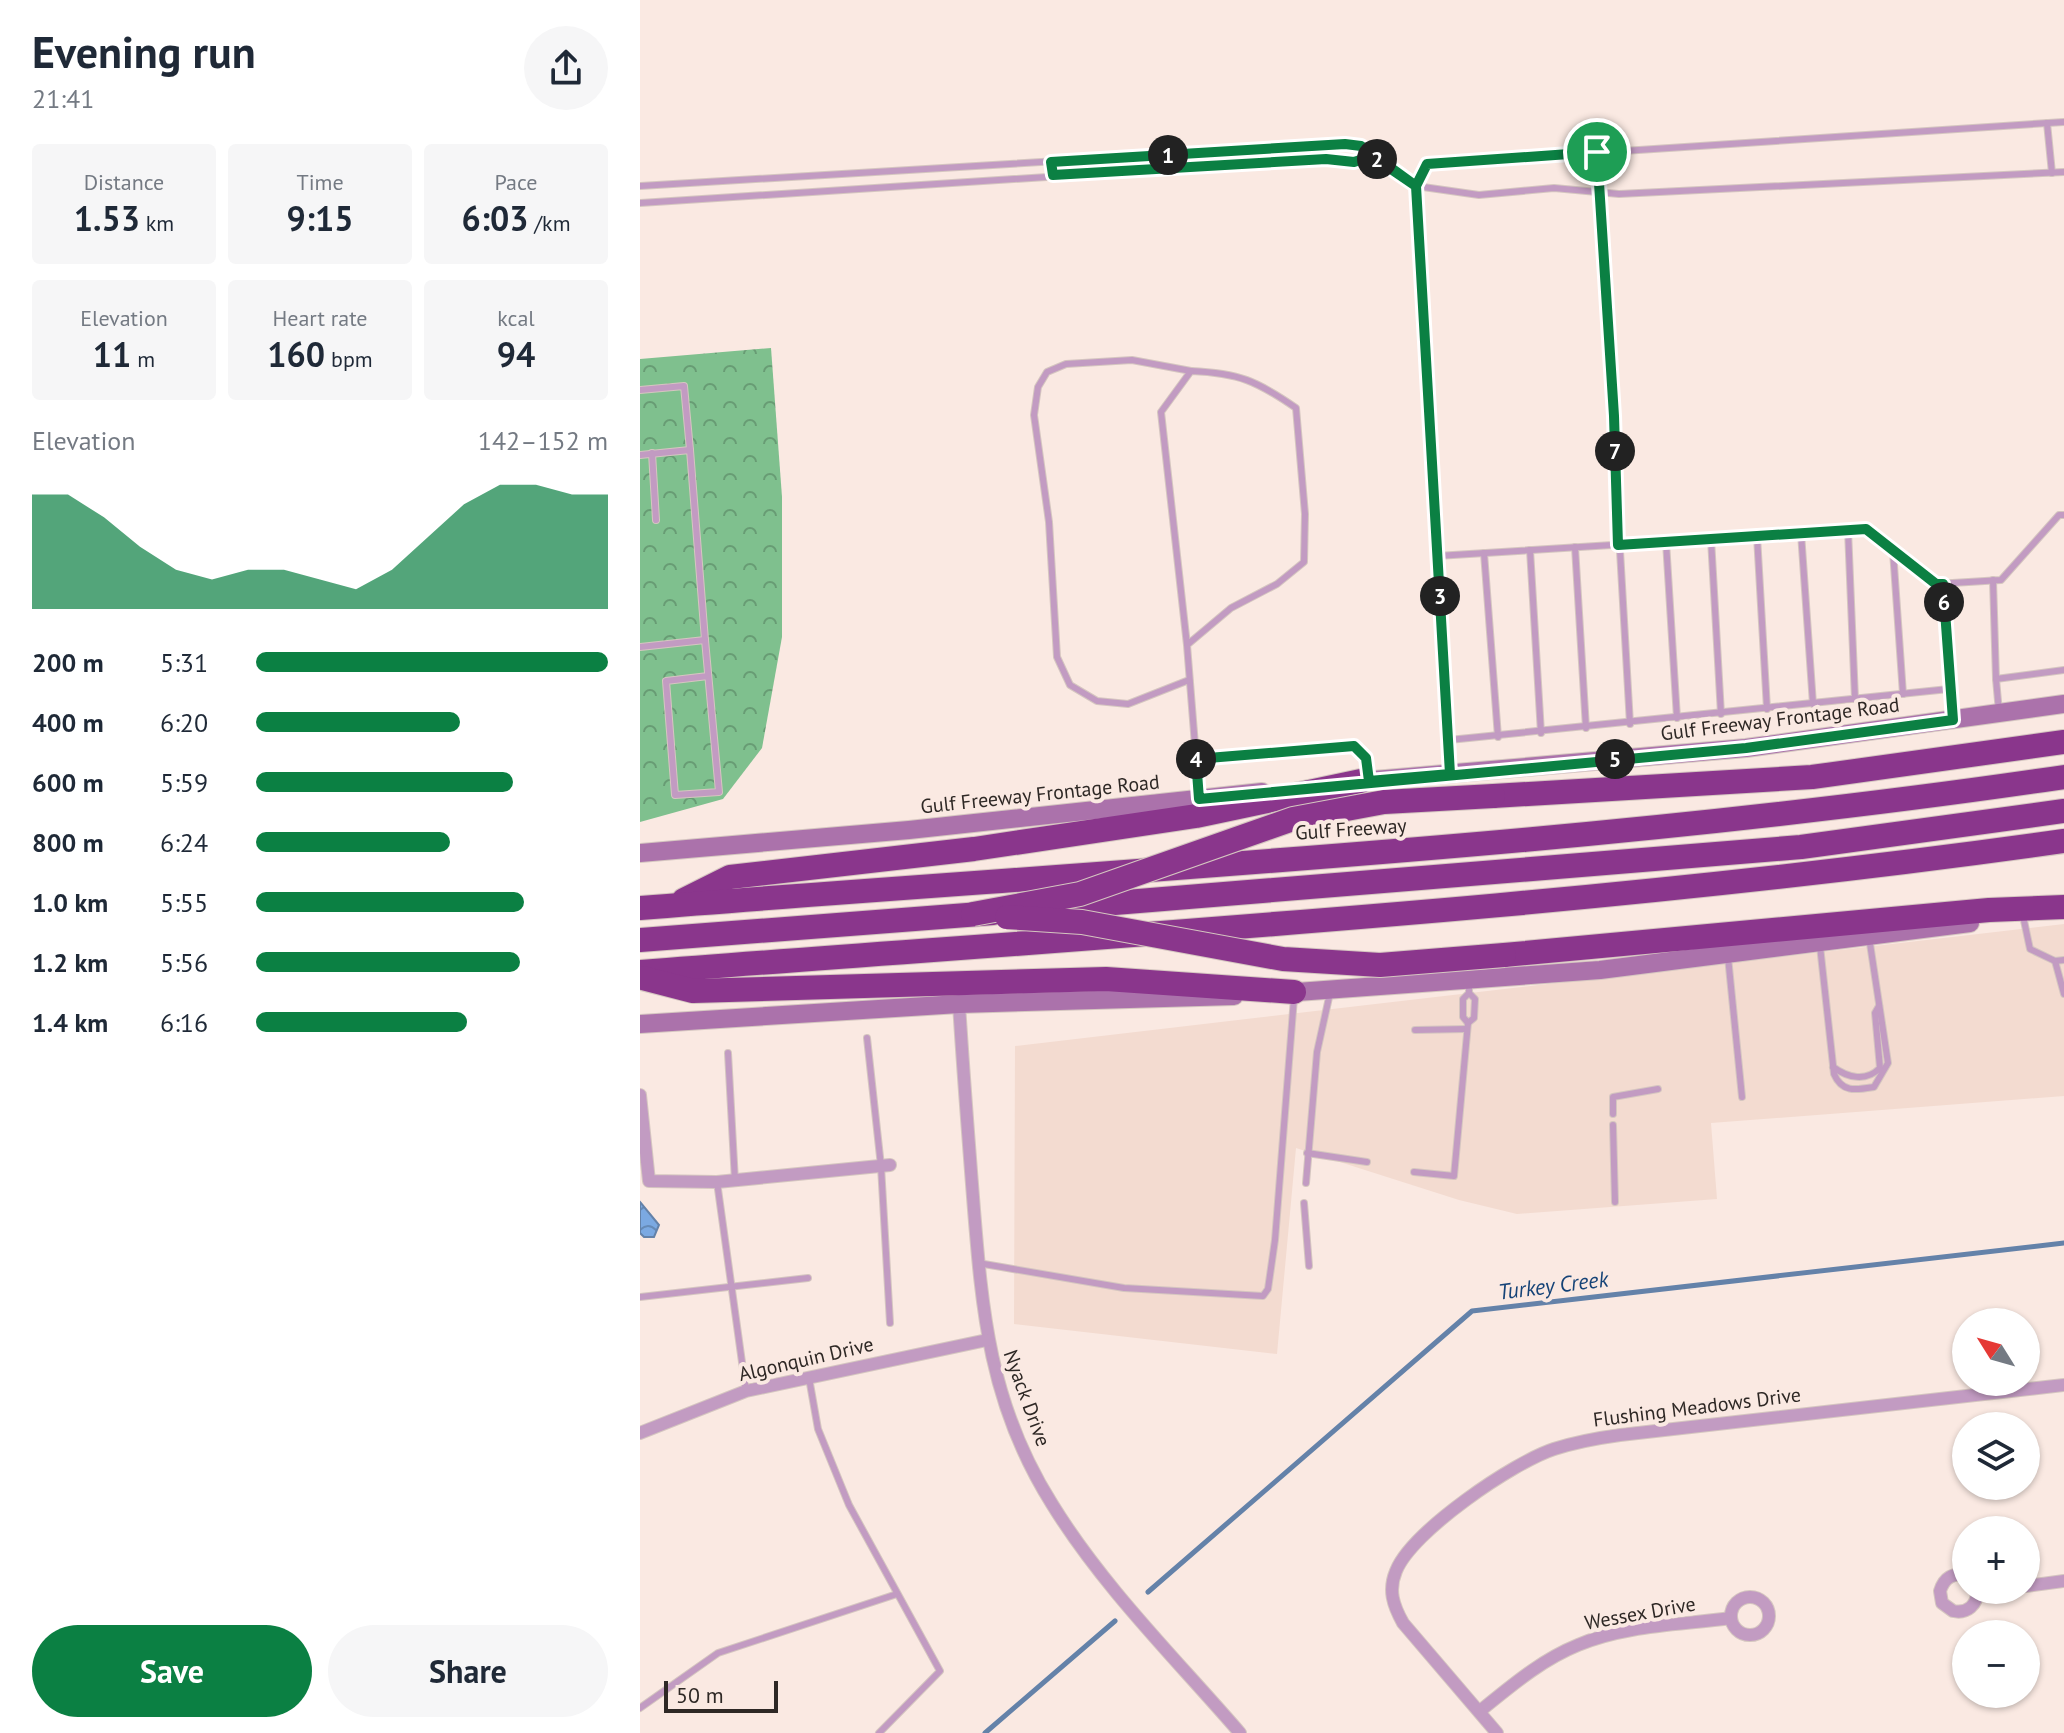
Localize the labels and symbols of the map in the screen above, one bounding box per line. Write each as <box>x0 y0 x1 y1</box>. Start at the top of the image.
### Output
pin <box>1563 118 1631 186</box>
pin: 1 <box>1148 135 1188 175</box>
pin: 2 <box>1357 139 1397 179</box>
pin: 7 <box>1595 431 1635 471</box>
pin: 3 <box>1420 576 1460 616</box>
pin: 6 <box>1924 582 1964 622</box>
street label: Gulf Freeway Frontage Road <box>1659 691 1901 747</box>
pin: 4 <box>1176 739 1216 779</box>
pin: 5 <box>1595 739 1635 779</box>
street label: Gulf Freeway Frontage Road <box>919 769 1161 819</box>
street label: Gulf Freeway <box>1294 812 1408 846</box>
water label: Turkey Creek <box>1496 1264 1611 1306</box>
north arrow <box>1952 1308 2040 1396</box>
street label: Algonquin Drive <box>736 1331 876 1387</box>
street label: Nyack Drive <box>998 1346 1056 1450</box>
street label: Flushing Meadows Drive <box>1592 1381 1802 1433</box>
street label: Wessex Drive <box>1582 1590 1698 1636</box>
scale bar <box>664 1677 778 1713</box>

